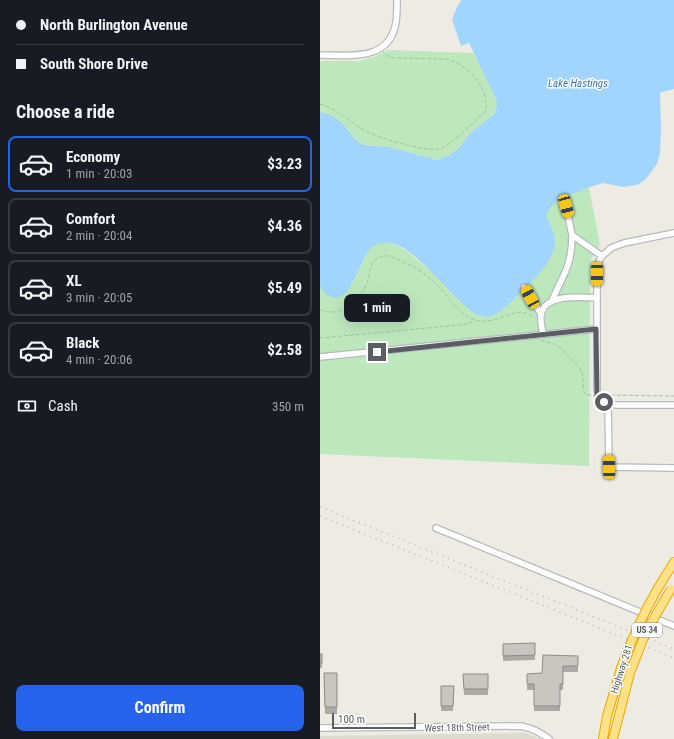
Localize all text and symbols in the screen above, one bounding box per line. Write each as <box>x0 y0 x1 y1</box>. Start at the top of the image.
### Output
text: North Burlington Avenue <box>40 16 188 34</box>
text: South Shore Drive <box>40 55 148 73</box>
water label: Lake Hastings <box>548 77 608 90</box>
text: Choose a ride <box>16 101 115 122</box>
icon: car <box>18 146 54 182</box>
text: Economy <box>66 148 120 166</box>
text: $3.23 <box>267 155 302 173</box>
text: 1 min · 20:03 <box>66 166 132 181</box>
car <box>557 193 575 219</box>
icon: car <box>18 208 54 244</box>
text: Comfort <box>66 210 115 228</box>
text: $4.36 <box>267 217 302 235</box>
text: 2 min · 20:04 <box>66 228 132 243</box>
car <box>591 262 603 286</box>
icon: car <box>18 270 54 306</box>
text: XL <box>66 272 82 290</box>
text: $5.49 <box>267 279 302 297</box>
car <box>519 284 541 310</box>
text: 3 min · 20:05 <box>66 290 132 305</box>
callout: 1 min <box>344 294 410 322</box>
text: 1 min <box>363 300 391 315</box>
icon: car <box>18 332 54 368</box>
text: Black <box>66 334 99 352</box>
text: $2.58 <box>267 341 302 359</box>
route end <box>368 343 386 361</box>
text: 4 min · 20:06 <box>66 352 132 367</box>
route start <box>595 393 613 411</box>
icon: cash <box>16 395 38 417</box>
text: Cash <box>48 397 78 415</box>
text: 350 m <box>272 399 304 414</box>
car <box>603 455 615 479</box>
road number: US 34 <box>632 623 662 637</box>
street label: Highway 281 <box>608 643 635 695</box>
button: Confirm <box>16 685 304 731</box>
scale bar <box>332 711 416 730</box>
text: 100 m <box>338 713 365 726</box>
street label: West 18th Street <box>424 721 490 734</box>

